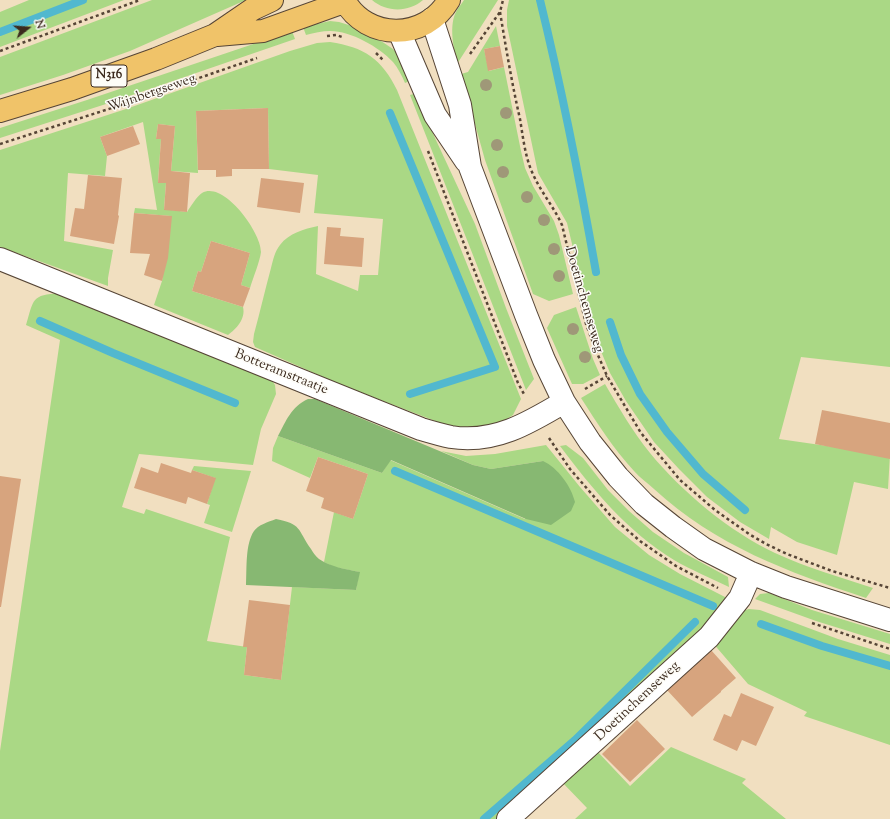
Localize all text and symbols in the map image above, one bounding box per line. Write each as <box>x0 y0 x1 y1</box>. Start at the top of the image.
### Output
north arrow <box>8 8 48 48</box>
text: N <box>31 18 48 31</box>
road number: N316 <box>91 65 127 87</box>
street label: Wijnbergseweg <box>106 71 198 117</box>
street label: Doetinchemseweg <box>560 245 606 355</box>
street label: Botteramstraatje <box>232 347 330 399</box>
street label: Doetinchemseweg <box>592 658 684 746</box>

